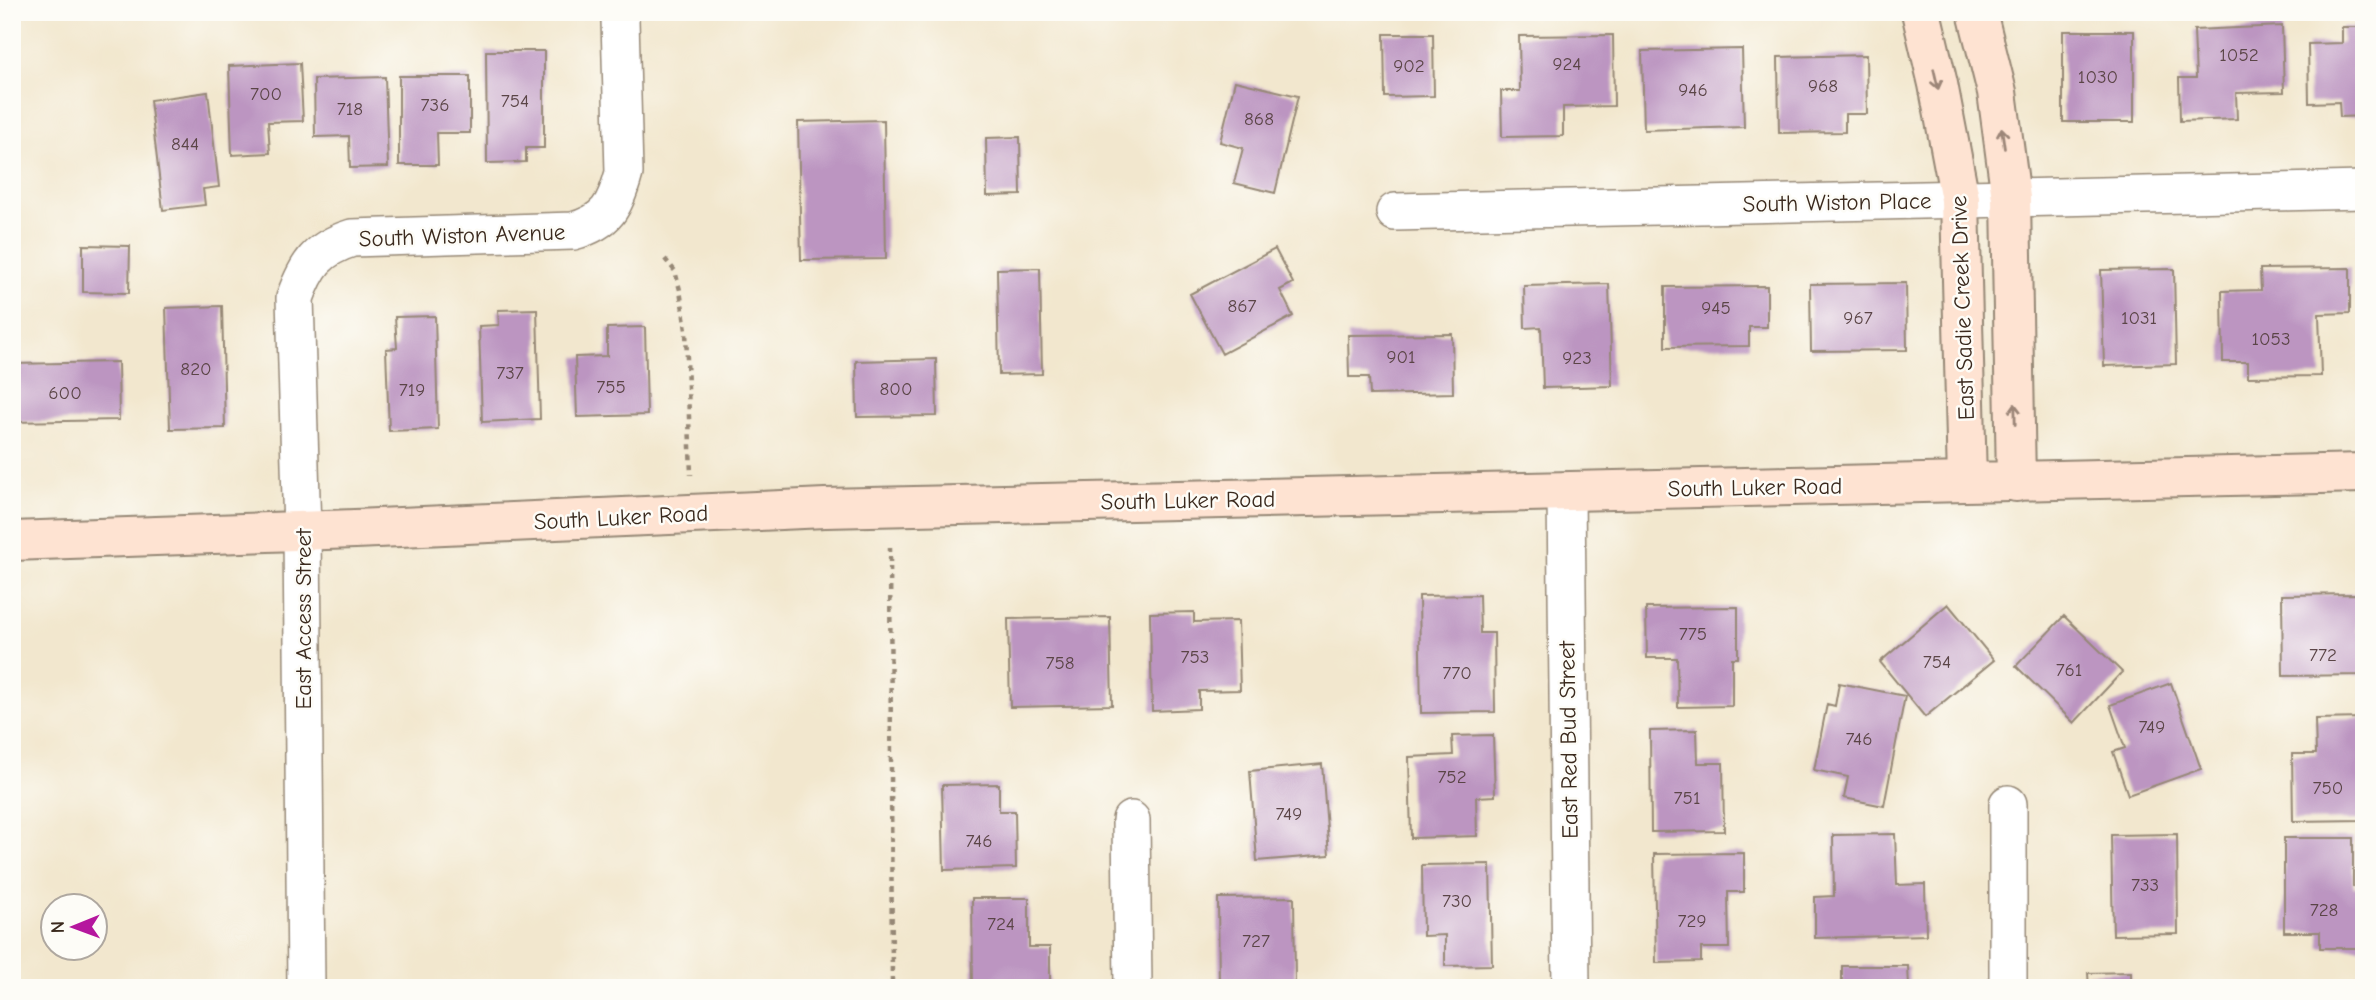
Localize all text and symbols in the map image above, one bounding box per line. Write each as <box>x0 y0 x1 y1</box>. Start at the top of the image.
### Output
house number: 1052 <box>2219 44 2259 66</box>
house number: 924 <box>1552 53 1582 75</box>
house number: 902 <box>1393 55 1425 77</box>
house number: 1030 <box>2078 66 2118 88</box>
one-way arrow <box>1930 67 1944 90</box>
house number: 968 <box>1808 75 1838 97</box>
house number: 946 <box>1678 79 1708 101</box>
house number: 700 <box>250 83 282 105</box>
house number: 754 <box>501 90 529 112</box>
house number: 736 <box>421 94 449 116</box>
house number: 718 <box>337 98 363 120</box>
house number: 868 <box>1244 108 1274 130</box>
one-way arrow <box>1997 127 2010 150</box>
house number: 844 <box>171 133 199 155</box>
street label: South Wiston Place <box>1742 187 1932 218</box>
street label: East Sadie Creek Drive <box>1945 195 1980 421</box>
street label: South Wiston Avenue <box>358 218 566 253</box>
house number: 867 <box>1227 295 1257 317</box>
house number: 945 <box>1701 297 1731 319</box>
house number: 967 <box>1843 307 1873 329</box>
house number: 1031 <box>2121 307 2157 329</box>
house number: 1053 <box>2251 328 2291 350</box>
house number: 901 <box>1386 346 1416 368</box>
house number: 923 <box>1562 347 1592 369</box>
house number: 820 <box>180 358 212 380</box>
house number: 737 <box>496 362 524 384</box>
house number: 755 <box>596 376 626 398</box>
house number: 800 <box>880 378 912 400</box>
house number: 719 <box>399 379 425 401</box>
house number: 600 <box>48 382 82 404</box>
one-way arrow <box>2008 402 2022 425</box>
street label: South Luker Road <box>1667 472 1843 503</box>
street label: South Luker Road <box>1100 485 1276 516</box>
street label: South Luker Road <box>533 499 709 536</box>
street label: East Access Street <box>290 527 317 710</box>
house number: 775 <box>1679 623 1707 645</box>
street label: East Red Bud Street <box>1553 639 1584 839</box>
house number: 772 <box>2309 644 2337 666</box>
house number: 753 <box>1181 646 1209 668</box>
house number: 754 <box>1923 651 1951 673</box>
house number: 758 <box>1045 652 1075 674</box>
house number: 761 <box>2056 659 2082 681</box>
house number: 770 <box>1442 662 1472 684</box>
house number: 749 <box>2139 716 2165 738</box>
house number: 746 <box>1846 728 1872 750</box>
house number: 752 <box>1437 766 1467 788</box>
house number: 750 <box>2313 777 2343 799</box>
house number: 751 <box>1674 787 1700 809</box>
house number: 749 <box>1276 803 1302 825</box>
house number: 746 <box>966 830 992 852</box>
house number: 733 <box>2131 874 2159 896</box>
house number: 730 <box>1442 890 1472 912</box>
north arrow <box>38 892 108 962</box>
house number: 728 <box>2310 899 2338 921</box>
house number: 729 <box>1677 910 1707 932</box>
house number: 724 <box>987 913 1015 935</box>
text: N <box>47 921 69 934</box>
house number: 727 <box>1242 930 1270 952</box>

